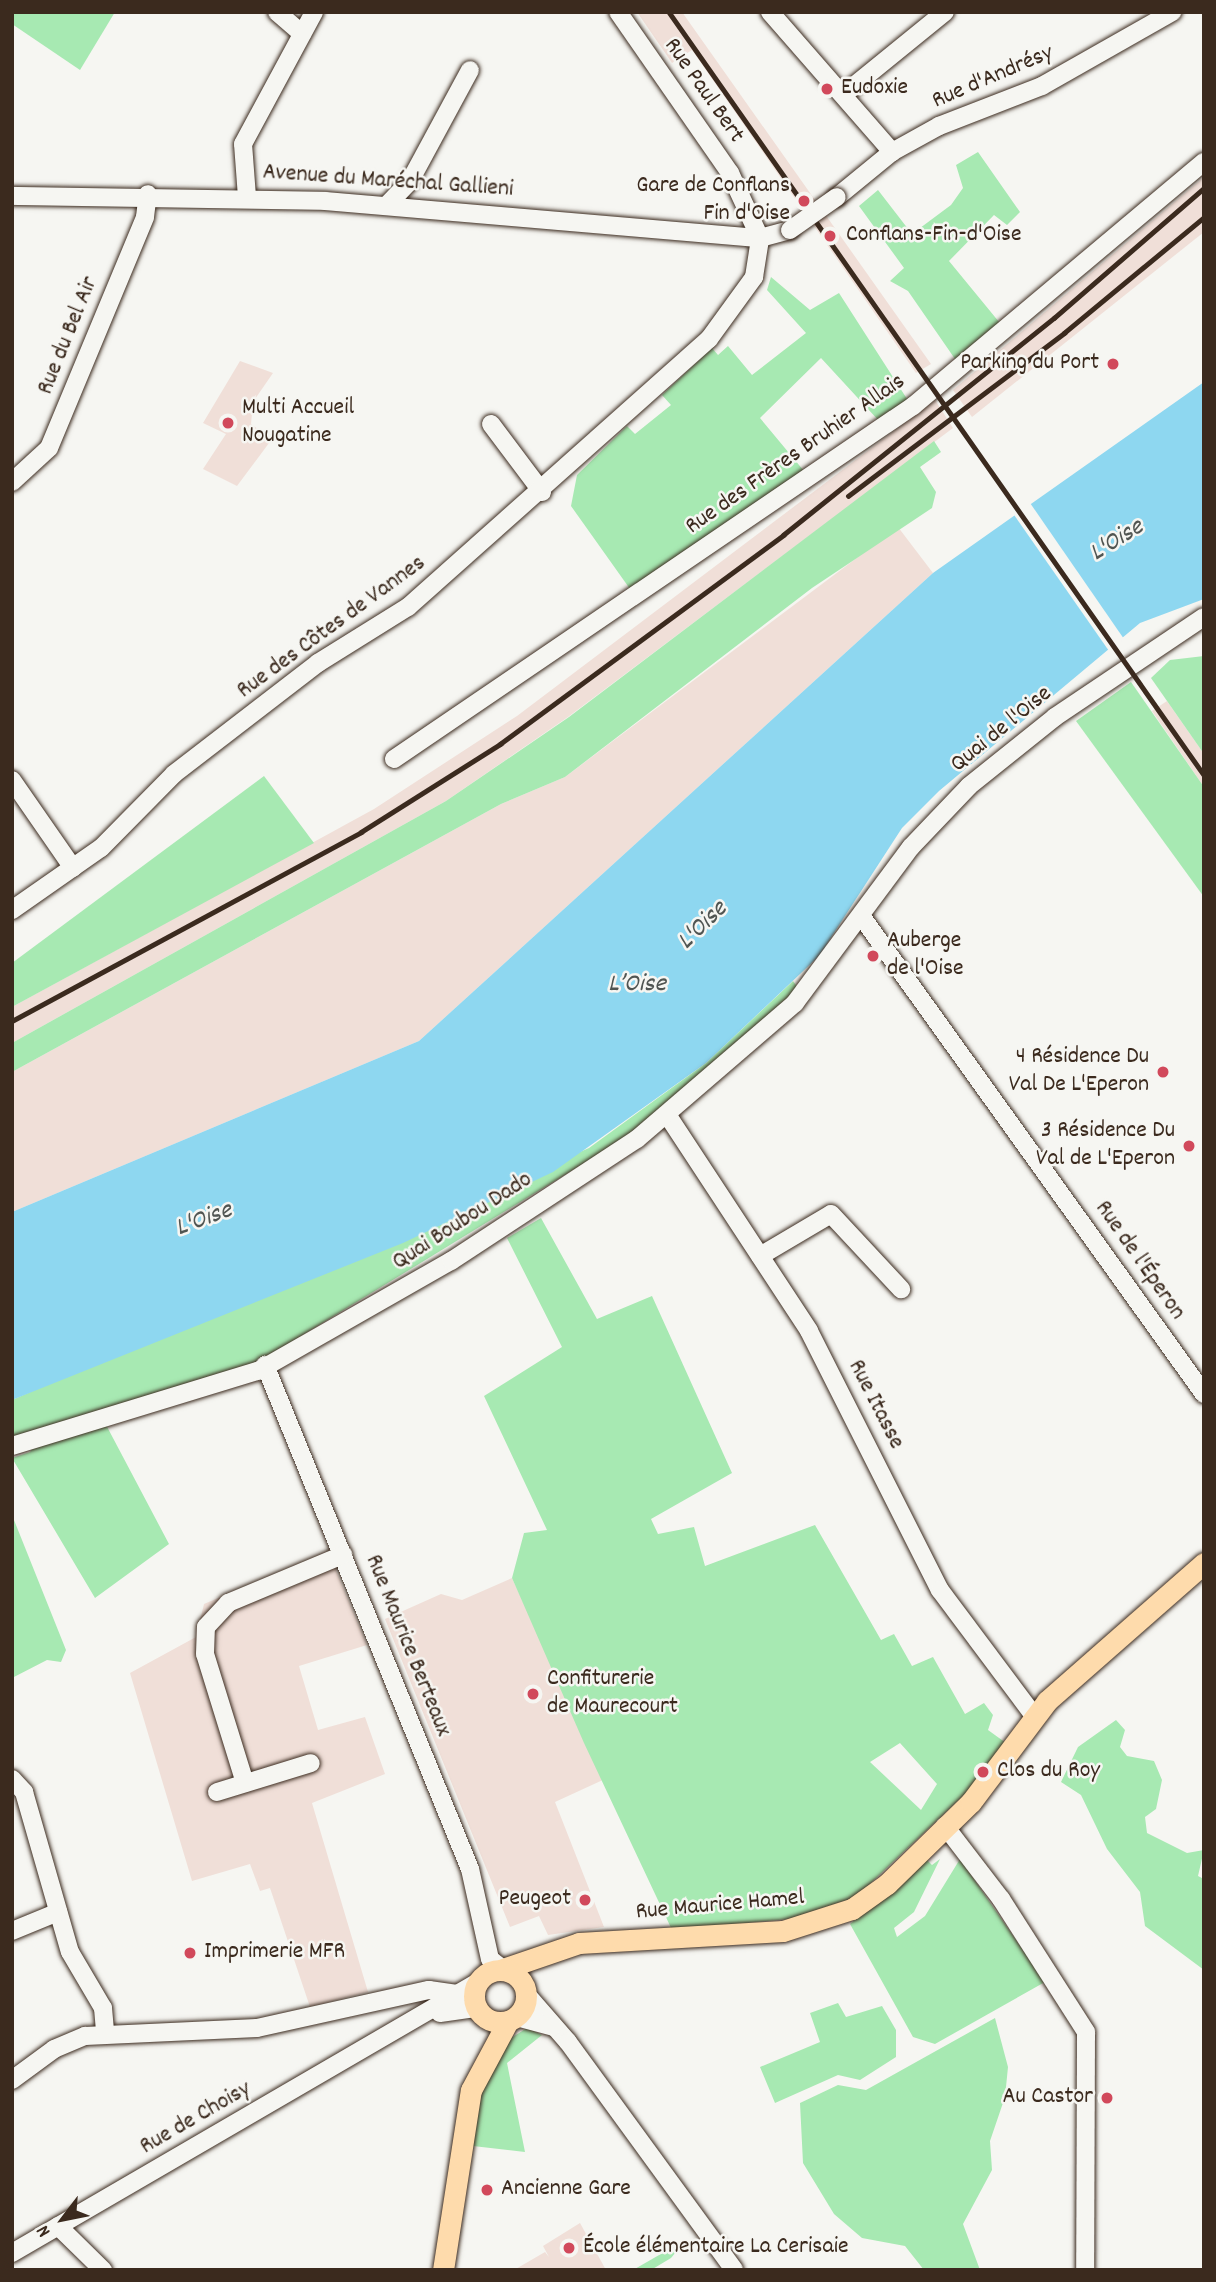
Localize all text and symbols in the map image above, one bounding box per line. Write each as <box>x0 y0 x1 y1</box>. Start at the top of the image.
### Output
street label: Rue Paul Bert <box>656 33 750 149</box>
street label: Rue d'Andrésy <box>928 40 1058 116</box>
place label: Eudoxie <box>841 75 908 103</box>
marker: Eudoxie <box>819 81 835 97</box>
street label: Avenue du Maréchal Gallieni <box>262 159 514 205</box>
place label: Gare de Conflans Fin d'Oise <box>636 173 790 229</box>
marker: Gare de Conflans Fin d'Oise <box>796 193 812 209</box>
place label: Conflans-Fin-d'Oise <box>846 222 1021 250</box>
marker: Conflans-Fin-d'Oise <box>820 226 840 246</box>
street label: Rue du Bel Air <box>32 273 106 399</box>
place label: Parking du Port <box>960 350 1099 378</box>
marker: Parking du Port <box>1105 356 1121 372</box>
street label: Rue des Frères Bruhier Allais <box>681 368 911 542</box>
place label: Multi Accueil Nougatine <box>242 395 354 451</box>
marker: Multi Accueil Nougatine <box>220 415 236 431</box>
water label: L'Oise <box>1084 512 1150 570</box>
street label: Rue des Côtes de Vannes <box>232 550 432 706</box>
street label: Quai de l'Oise <box>946 680 1058 780</box>
water label: L'Oise <box>671 895 735 957</box>
place label: Auberge de l'Oise <box>887 928 964 984</box>
marker: Auberge de l'Oise <box>865 948 881 964</box>
water label: L’Oise <box>608 969 666 1001</box>
place label: 4 Résidence Du Val De L'Eperon <box>1009 1044 1149 1100</box>
marker: 4 Résidence Du Val De L'Eperon <box>1155 1064 1171 1080</box>
place label: 3 Résidence Du Val de L'Eperon <box>1036 1118 1175 1174</box>
marker: 3 Résidence Du Val de L'Eperon <box>1181 1138 1197 1154</box>
street label: Quai Boubou Dado <box>388 1166 538 1278</box>
water label: L'Oise <box>171 1195 237 1245</box>
street label: Rue de l'Éperon <box>1087 1196 1191 1326</box>
street label: Rue Itasse <box>840 1356 910 1454</box>
street label: Rue Maurice Berteaux <box>357 1551 457 1741</box>
place label: Confiturerie de Maurecourt <box>547 1666 678 1722</box>
marker: Confiturerie de Maurecourt <box>525 1686 541 1702</box>
place label: Clos du Roy <box>997 1758 1100 1786</box>
marker: Clos du Roy <box>975 1764 991 1780</box>
street label: Rue Maurice Hamel <box>635 1884 805 1928</box>
place label: Peugeot <box>499 1886 571 1914</box>
marker: Peugeot <box>577 1892 593 1908</box>
place label: Imprimerie MFR <box>204 1939 345 1967</box>
marker: Imprimerie MFR <box>182 1945 198 1961</box>
street label: Rue de Choisy <box>135 2076 257 2162</box>
place label: Au Castor <box>1002 2084 1093 2112</box>
marker: Au Castor <box>1099 2090 1115 2106</box>
place label: Ancienne Gare <box>501 2176 631 2204</box>
marker: Ancienne Gare <box>479 2182 495 2198</box>
north arrow <box>28 2184 98 2254</box>
text: N <box>31 2219 59 2242</box>
place label: École élémentaire La Cerisaie <box>583 2234 849 2262</box>
marker: École élémentaire La Cerisaie <box>561 2240 577 2256</box>

